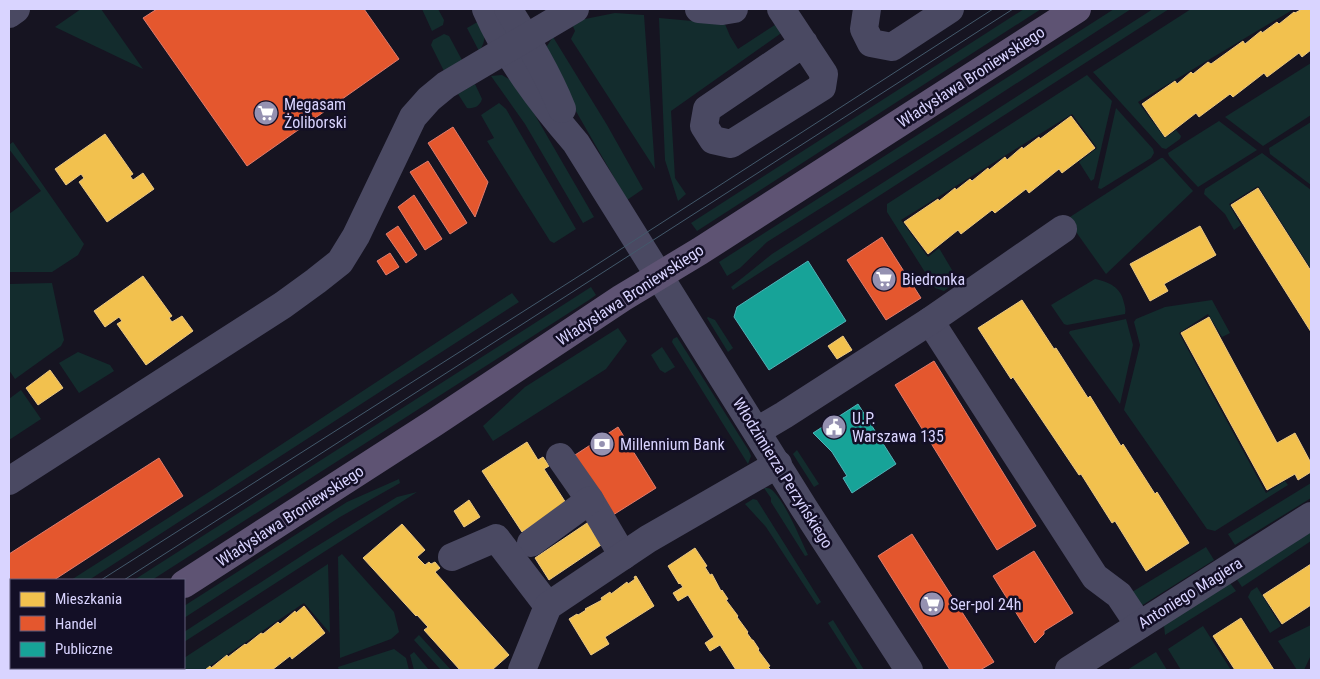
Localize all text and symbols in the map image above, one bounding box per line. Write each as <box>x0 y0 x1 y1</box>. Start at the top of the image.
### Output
street label: Władysława Broniewskiego <box>894 22 1048 132</box>
place label: Megasam Żoliborski <box>284 95 347 132</box>
supermarket icon: Megasam Żoliborski <box>253 100 279 126</box>
street label: Władysława Broniewskiego <box>553 240 707 350</box>
supermarket icon: Biedronka <box>871 266 897 292</box>
place label: Biedronka <box>902 270 965 289</box>
street label: Włodzimierza Perzyńskiego <box>729 394 837 552</box>
place label: U.P. Warszawa 135 <box>852 409 944 446</box>
public building icon: U.P. Warszawa 135 <box>821 414 847 440</box>
bank icon: Millennium Bank <box>589 431 615 457</box>
place label: Millennium Bank <box>620 435 725 454</box>
street label: Władysława Broniewskiego <box>213 461 367 571</box>
street label: Antoniego Magiera <box>1134 553 1246 633</box>
legend <box>10 579 185 669</box>
text: Mieszkania <box>55 590 122 608</box>
supermarket icon: Ser-pol 24h <box>919 591 945 617</box>
place label: Ser-pol 24h <box>950 595 1021 614</box>
text: Handel <box>55 615 97 633</box>
text: Publiczne <box>55 640 113 658</box>

